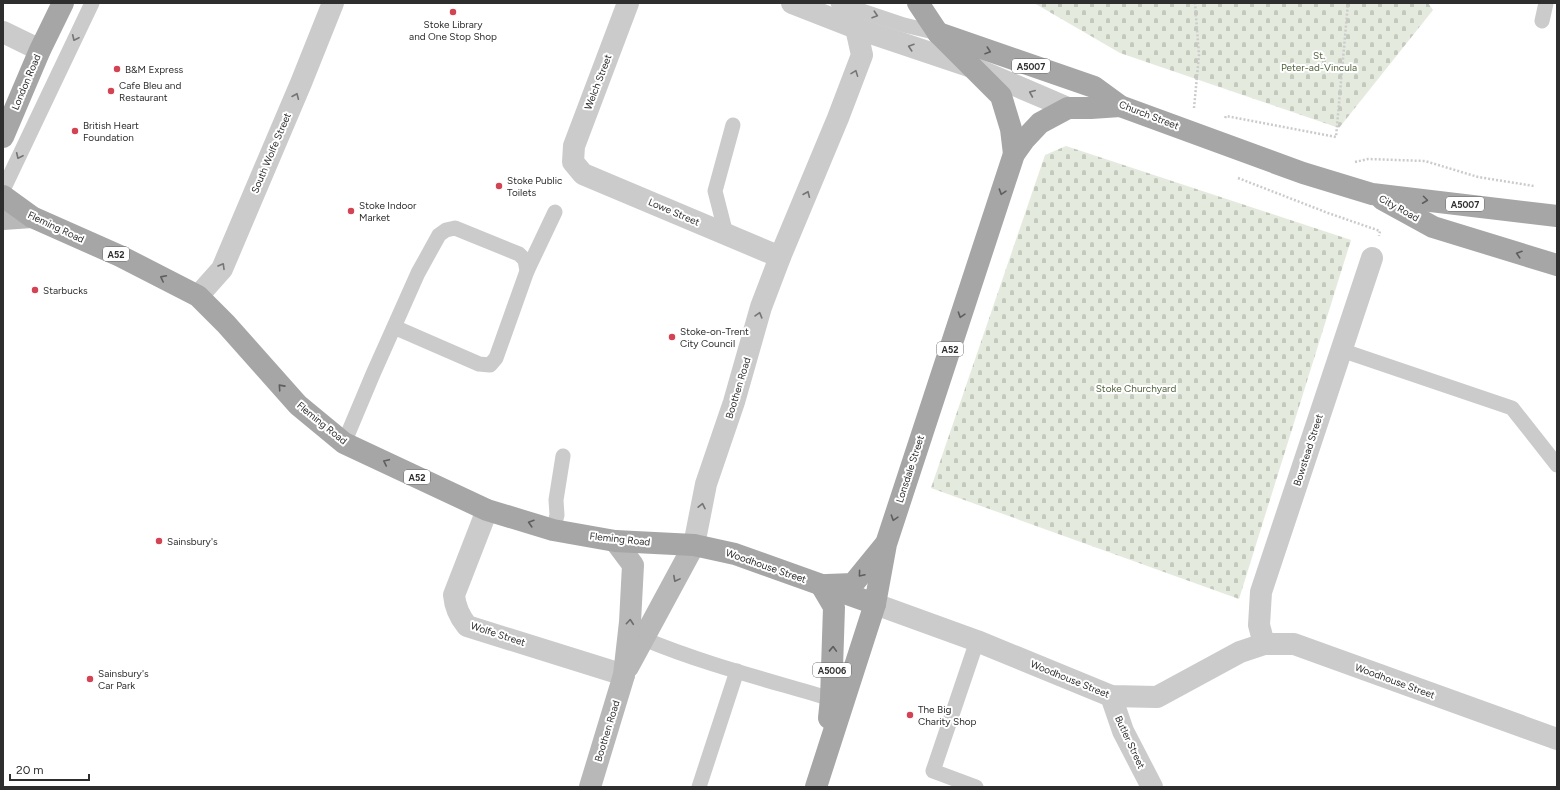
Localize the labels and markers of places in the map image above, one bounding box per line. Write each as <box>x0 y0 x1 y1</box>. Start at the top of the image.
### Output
marker: Stoke Library and One Stop Shop <box>448 7 458 17</box>
place label: Stoke Library and One Stop Shop <box>409 18 497 43</box>
place label: B&M Express <box>125 63 184 76</box>
marker: B&M Express <box>112 64 122 74</box>
place label: Cafe Bleu and Restaurant <box>119 79 181 104</box>
marker: Cafe Bleu and Restaurant <box>106 86 116 96</box>
place label: British Heart Foundation <box>83 119 139 144</box>
marker: British Heart Foundation <box>70 126 80 136</box>
place label: Stoke Public Toilets <box>507 174 563 199</box>
marker: Stoke Public Toilets <box>494 181 504 191</box>
place label: Stoke Indoor Market <box>359 199 417 224</box>
marker: Stoke Indoor Market <box>346 206 356 216</box>
place label: Starbucks <box>43 284 88 297</box>
marker: Starbucks <box>30 285 40 295</box>
place label: Stoke-on-Trent City Council <box>680 325 749 350</box>
marker: Stoke-on-Trent City Council <box>667 332 677 342</box>
place label: Sainsbury's <box>167 535 218 548</box>
marker: Sainsbury's <box>154 536 164 546</box>
place label: Sainsbury's Car Park <box>98 667 149 692</box>
marker: Sainsbury's Car Park <box>85 674 95 684</box>
place label: The Big Charity Shop <box>918 703 977 728</box>
marker: The Big Charity Shop <box>905 710 915 720</box>

